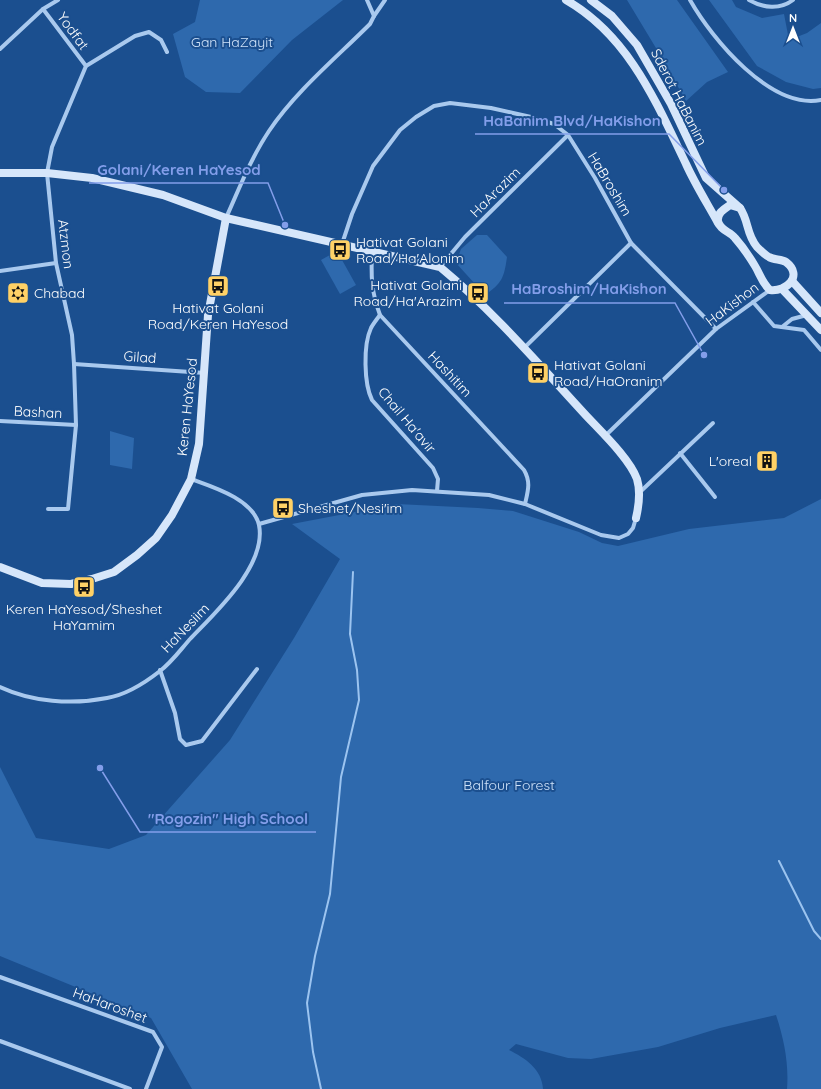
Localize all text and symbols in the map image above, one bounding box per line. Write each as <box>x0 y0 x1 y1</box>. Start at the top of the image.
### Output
north arrow <box>773 8 813 48</box>
street label: Yodfat <box>53 9 93 54</box>
text: N <box>789 11 797 25</box>
park label: Gan HaZayit <box>191 33 273 51</box>
street label: Sderot HaBanim <box>647 46 711 148</box>
callout: HaBanim Blvd/HaKishon <box>475 107 669 134</box>
text: HaBanim Blvd/HaKishon <box>483 111 661 130</box>
street label: HaBroshim <box>584 149 636 219</box>
callout: Golani/Keren HaYesod <box>89 156 268 183</box>
text: Golani/Keren HaYesod <box>97 160 261 179</box>
street label: HaArazim <box>466 163 524 221</box>
street label: Atzmon <box>54 218 78 270</box>
place label: Hativat Golani Road/Ha'Alonim <box>356 233 464 267</box>
bus stop icon: Hativat Golani Road/Ha'Alonim <box>327 237 353 263</box>
bus stop icon: Hativat Golani Road/Keren HaYesod <box>205 273 231 299</box>
place label: Hativat Golani Road/Ha'Arazim <box>353 276 462 310</box>
callout: HaBroshim/HaKishon <box>504 276 675 303</box>
street label: HaKishon <box>702 278 762 330</box>
text: HaBroshim/HaKishon <box>511 279 667 298</box>
synagogue icon: Chabad <box>5 280 31 306</box>
bus stop icon: Hativat Golani Road/Ha'Arazim <box>465 280 491 306</box>
place label: Chabad <box>34 284 85 302</box>
place label: Hativat Golani Road/Keren HaYesod <box>148 299 288 333</box>
street label: Gilad <box>123 347 157 367</box>
street label: Hashitim <box>424 347 476 401</box>
place label: Hativat Golani Road/HaOranim <box>554 356 663 390</box>
street label: Keren HaYesod <box>173 357 201 457</box>
bus stop icon: Hativat Golani Road/HaOranim <box>525 360 551 386</box>
street label: Chail Ha'avir <box>374 383 440 457</box>
street label: Bashan <box>13 402 63 422</box>
building icon: L'oreal <box>754 448 780 474</box>
place label: L'oreal <box>709 452 752 470</box>
bus stop icon: Sheshet/Nesi'im <box>270 495 296 521</box>
place label: Sheshet/Nesi'im <box>298 499 402 517</box>
bus stop icon: Keren HaYesod/Sheshet HaYamim <box>71 574 97 600</box>
street label: HaNesiim <box>157 599 213 657</box>
place label: Keren HaYesod/Sheshet HaYamim <box>6 600 163 634</box>
park label: Balfour Forest <box>463 776 555 794</box>
callout: "Rogozin" High School <box>140 805 316 832</box>
text: "Rogozin" High School <box>148 809 308 828</box>
street label: HaHaroshet <box>70 983 150 1027</box>

